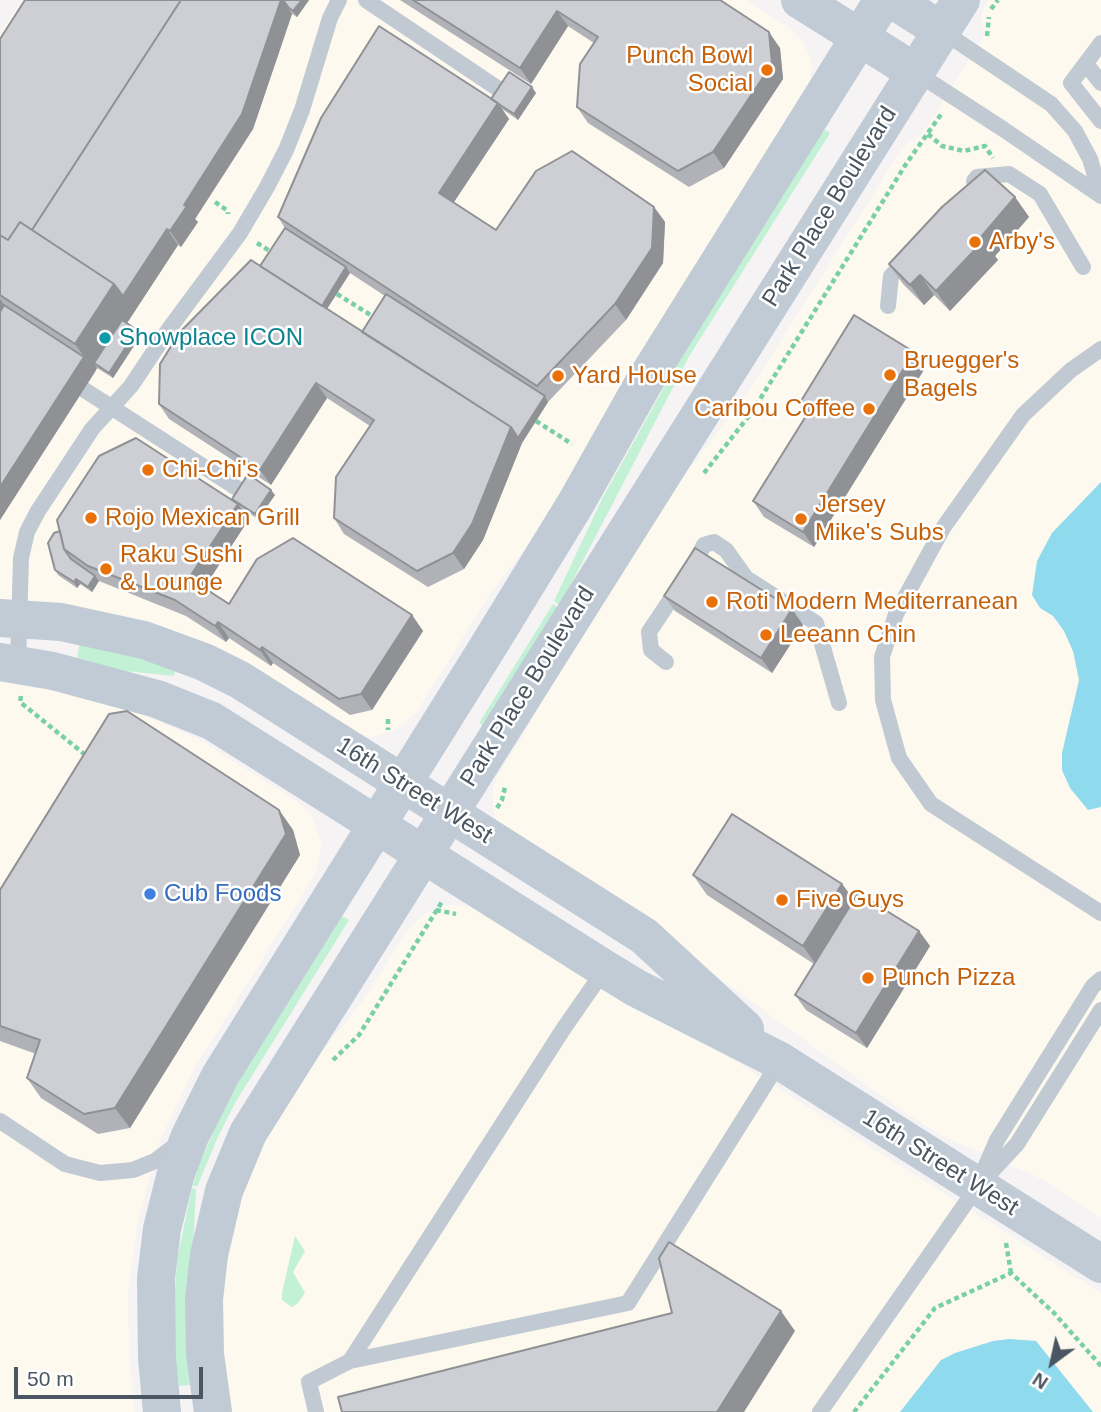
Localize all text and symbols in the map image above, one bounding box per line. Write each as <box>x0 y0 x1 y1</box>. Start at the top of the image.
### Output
place label: Punch Bowl Social <box>626 42 753 98</box>
marker: Punch Bowl Social <box>759 62 775 78</box>
street label: Park Place Boulevard <box>757 102 903 312</box>
place label: Arby's <box>989 228 1055 256</box>
marker: Arby's <box>967 234 983 250</box>
place label: Showplace ICON <box>119 324 303 352</box>
marker: Showplace ICON <box>97 330 113 346</box>
place label: Bruegger's Bagels <box>904 347 1019 403</box>
place label: Yard House <box>572 362 697 390</box>
marker: Bruegger's Bagels <box>882 367 898 383</box>
marker: Yard House <box>550 368 566 384</box>
place label: Caribou Coffee <box>694 395 855 423</box>
marker: Caribou Coffee <box>861 401 877 417</box>
place label: Chi-Chi's <box>162 456 259 484</box>
marker: Chi-Chi's <box>140 462 156 478</box>
place label: Jersey Mike's Subs <box>815 491 944 547</box>
place label: Rojo Mexican Grill <box>105 504 300 532</box>
marker: Rojo Mexican Grill <box>83 510 99 526</box>
marker: Jersey Mike's Subs <box>793 511 809 527</box>
place label: Raku Sushi & Lounge <box>120 541 243 597</box>
marker: Raku Sushi & Lounge <box>98 561 114 577</box>
street label: Park Place Boulevard <box>455 582 601 792</box>
place label: Roti Modern Mediterranean <box>726 588 1018 616</box>
marker: Roti Modern Mediterranean <box>704 594 720 610</box>
place label: Leeann Chin <box>780 621 916 649</box>
marker: Leeann Chin <box>758 627 774 643</box>
street label: 16th Street West <box>331 732 497 850</box>
place label: Cub Foods <box>164 880 281 908</box>
marker: Cub Foods <box>142 886 158 902</box>
place label: Five Guys <box>796 886 904 914</box>
marker: Five Guys <box>774 892 790 908</box>
place label: Punch Pizza <box>882 964 1015 992</box>
marker: Punch Pizza <box>860 970 876 986</box>
street label: 16th Street West <box>857 1104 1023 1222</box>
north arrow <box>1017 1328 1087 1398</box>
scale bar <box>18 1352 206 1396</box>
text: 50 m <box>27 1367 74 1390</box>
text: N <box>1029 1368 1052 1394</box>

